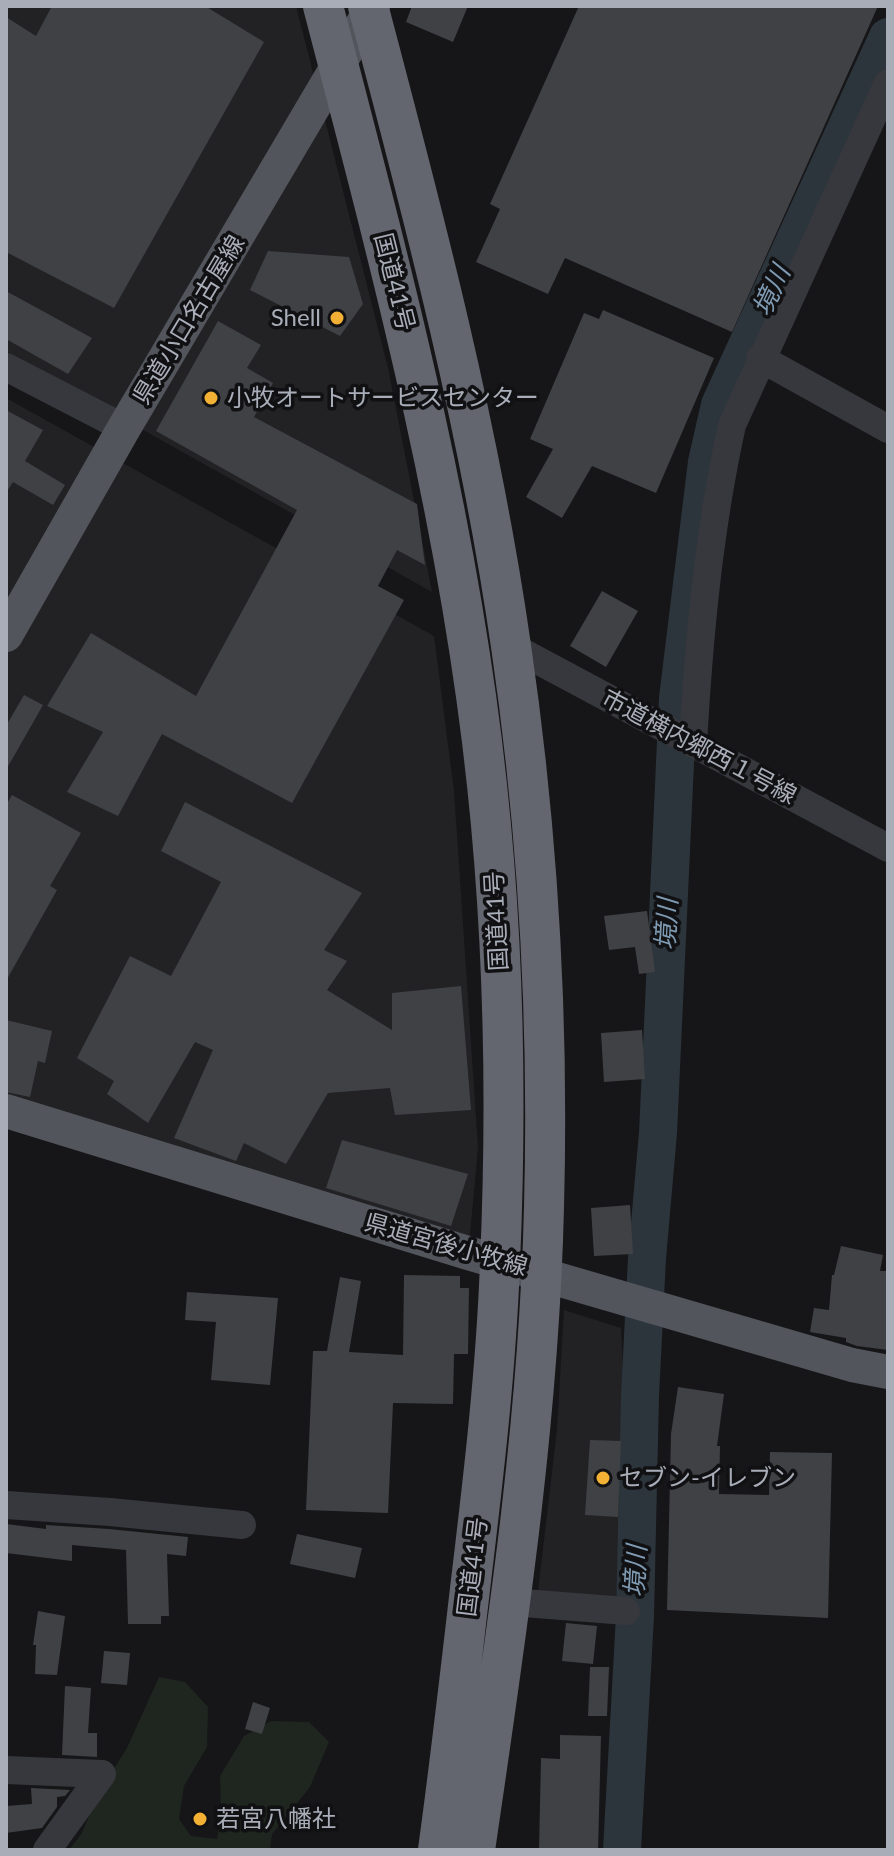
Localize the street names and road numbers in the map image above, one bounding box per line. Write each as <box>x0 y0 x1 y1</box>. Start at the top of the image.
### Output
street label: 県道小口名古屋線 <box>127 230 251 410</box>
street label: 国道41号 <box>368 230 420 334</box>
street label: 市道横内郷西１号線 <box>597 684 801 810</box>
street label: 国道41号 <box>480 870 514 972</box>
street label: 県道宮後小牧線 <box>361 1208 531 1282</box>
street label: 国道41号 <box>453 1516 493 1618</box>

